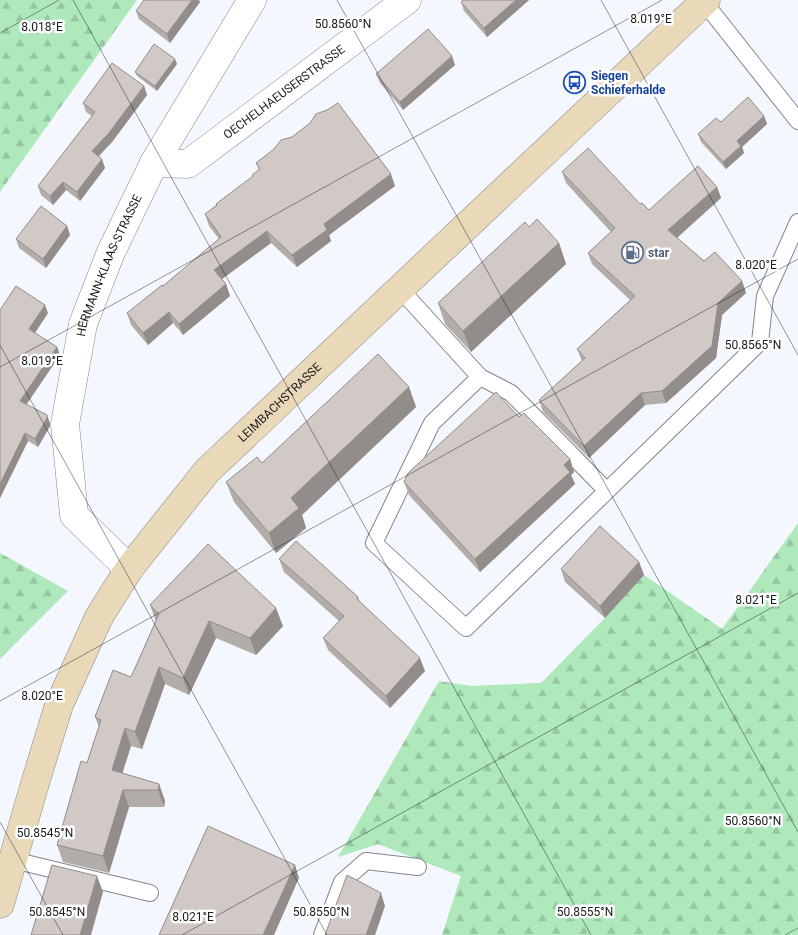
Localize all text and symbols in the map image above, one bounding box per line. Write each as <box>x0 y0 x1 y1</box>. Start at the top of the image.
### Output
text: 8.019°E <box>630 12 672 26</box>
text: 50.8560°N <box>315 17 371 31</box>
text: 8.018°E <box>21 20 63 34</box>
street label: OECHELHAEUSERSTRASSE <box>221 42 348 142</box>
place label: Siegen Schieferhalde <box>591 69 666 97</box>
bus stop icon: Siegen Schieferhalde <box>563 71 587 95</box>
street label: HERMANN-KLAAS-STRASSE <box>74 192 145 337</box>
fuel station icon: star <box>620 241 644 265</box>
place label: star <box>648 246 670 260</box>
text: 8.020°E <box>735 258 777 272</box>
text: 50.8565°N <box>725 338 781 352</box>
text: 8.019°E <box>21 354 63 368</box>
street label: LEIMBACHSTRASSE <box>235 360 324 445</box>
text: 8.021°E <box>735 593 777 607</box>
text: 8.020°E <box>21 689 63 703</box>
text: 50.8560°N <box>725 814 781 828</box>
text: 50.8545°N <box>17 826 73 840</box>
text: 50.8545°N <box>29 905 85 919</box>
text: 50.8550°N <box>293 905 349 919</box>
text: 50.8555°N <box>557 905 613 919</box>
text: 8.021°E <box>172 910 214 924</box>

